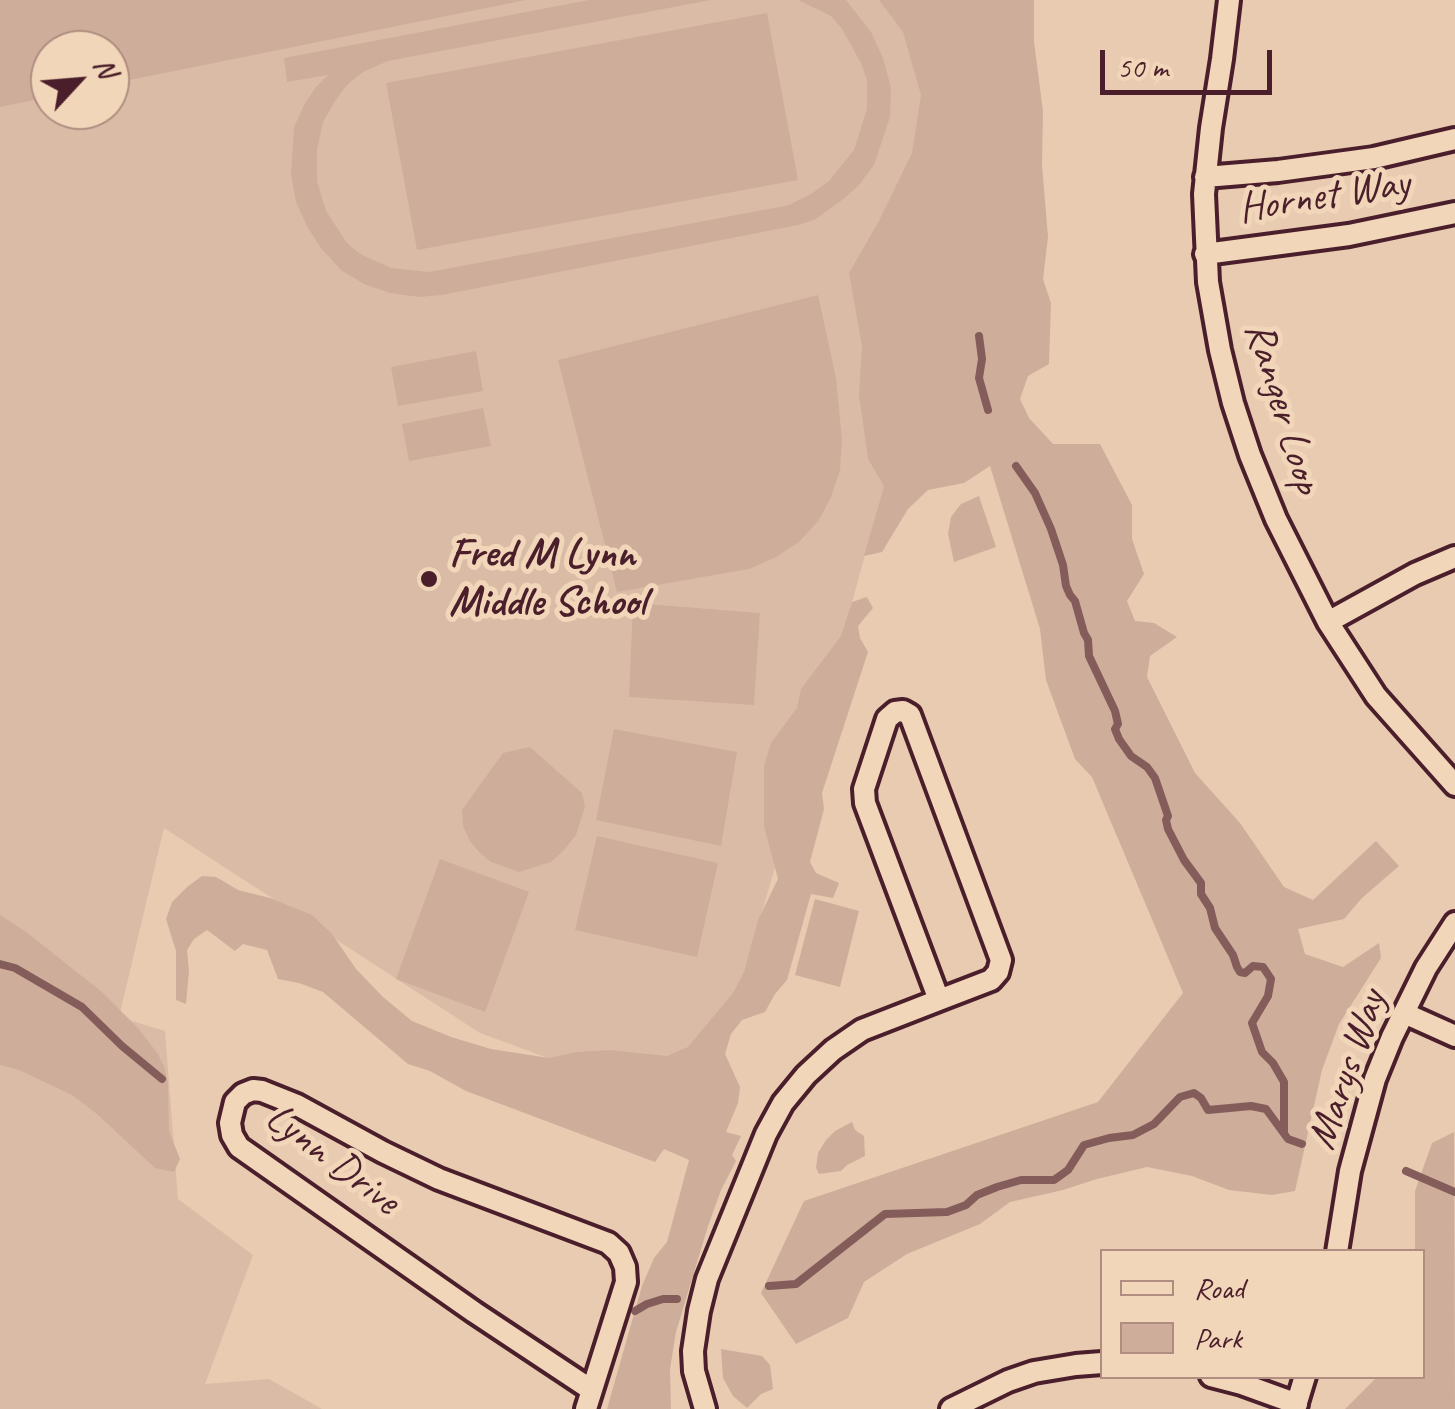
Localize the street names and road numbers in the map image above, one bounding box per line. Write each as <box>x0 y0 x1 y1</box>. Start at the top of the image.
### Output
street label: Hornet Way <box>1235 159 1413 235</box>
street label: Ranger Loop <box>1232 316 1332 500</box>
street label: Marys Way <box>1297 984 1399 1156</box>
street label: Lynn Drive <box>255 1093 409 1227</box>

